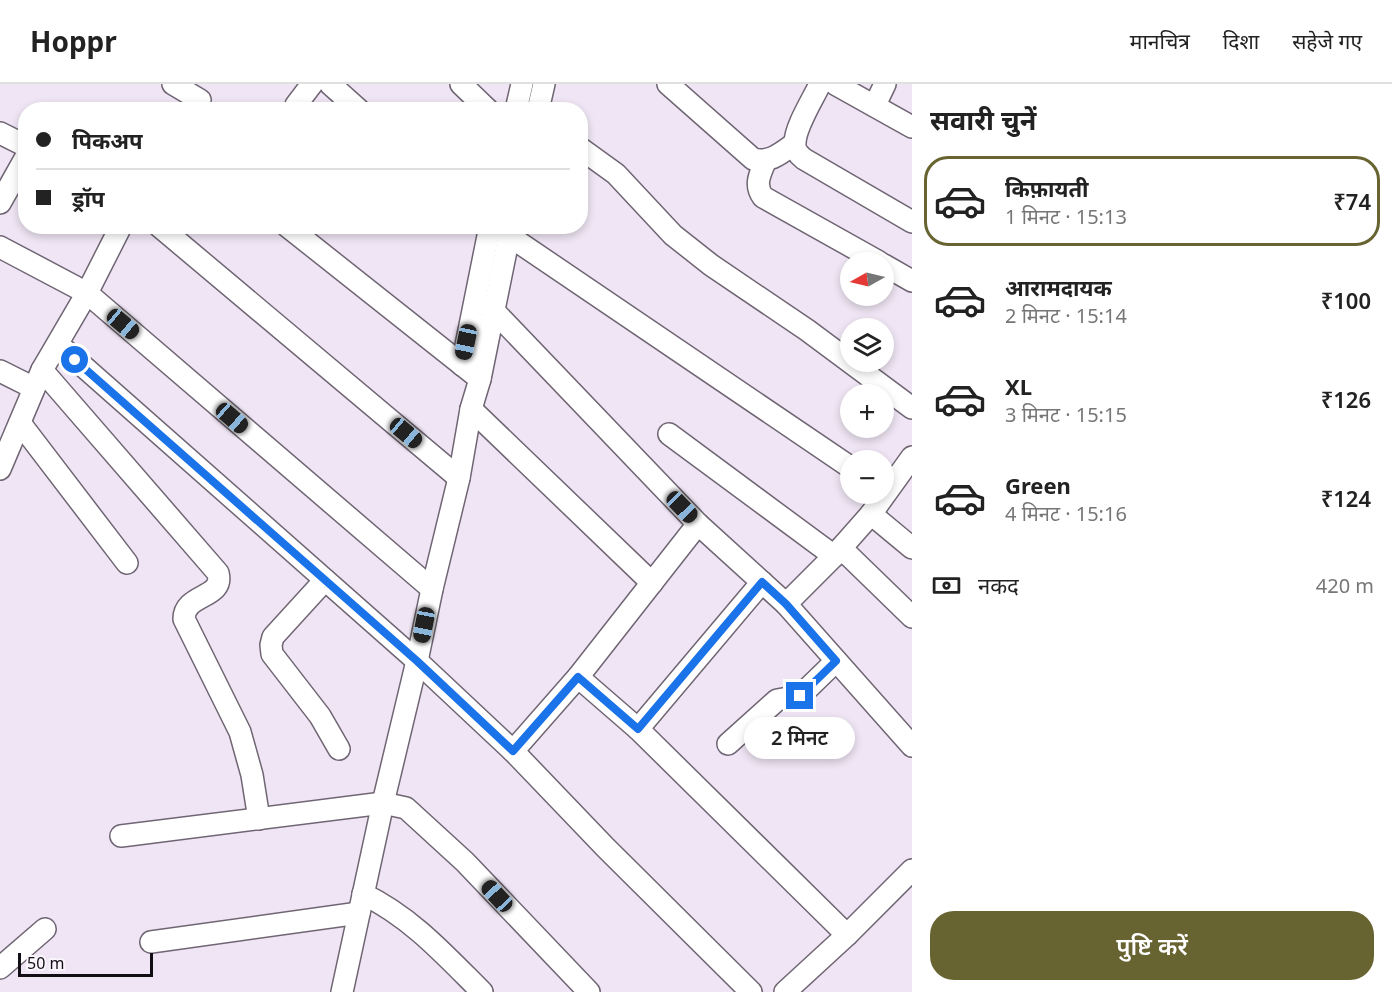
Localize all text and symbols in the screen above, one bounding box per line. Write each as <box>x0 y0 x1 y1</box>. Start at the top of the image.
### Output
text: Hoppr <box>30 22 117 60</box>
text: मानचित्र <box>1130 27 1190 55</box>
text: दिशा <box>1223 27 1259 55</box>
text: सहेजे गए <box>1292 27 1362 55</box>
text: सवारी चुनें <box>930 101 1036 138</box>
text: पिकअप <box>72 125 143 155</box>
text: किफ़ायती <box>1005 173 1089 203</box>
icon: car <box>933 174 987 228</box>
text: ड्रॉप <box>72 183 105 213</box>
text: ₹74 <box>1333 186 1371 216</box>
text: 1 मिनट · 15:13 <box>1005 203 1127 230</box>
north arrow <box>840 252 894 306</box>
map controls <box>840 252 894 504</box>
text: आरामदायक <box>1005 272 1112 302</box>
icon: car <box>933 273 987 327</box>
text: ₹100 <box>1321 285 1371 315</box>
text: 2 मिनट · 15:14 <box>1005 302 1127 329</box>
car <box>103 306 143 342</box>
button: layers <box>840 318 894 372</box>
car <box>453 323 479 361</box>
route start <box>61 346 88 373</box>
text: XL <box>1005 371 1032 401</box>
icon: car <box>933 372 987 426</box>
button: + <box>840 384 894 438</box>
text: ₹126 <box>1321 384 1371 414</box>
car <box>213 399 251 437</box>
text: 3 मिनट · 15:15 <box>1005 401 1127 428</box>
car <box>386 415 426 451</box>
button: − <box>840 450 894 504</box>
text: Green <box>1005 470 1071 500</box>
icon: car <box>933 471 987 525</box>
text: ₹124 <box>1321 483 1371 513</box>
car <box>663 488 701 526</box>
text: 4 मिनट · 15:16 <box>1005 500 1127 527</box>
icon: cash <box>930 569 963 602</box>
text: नकद <box>978 570 1019 600</box>
text: 420 m <box>1316 572 1374 599</box>
car <box>412 606 436 644</box>
route end <box>786 682 813 709</box>
callout: 2 मिनट <box>744 717 856 759</box>
text: 2 मिनट <box>771 724 828 751</box>
car <box>478 877 516 915</box>
button: पुष्टि करें <box>930 911 1374 980</box>
scale bar <box>18 950 153 978</box>
text: 50 m <box>27 952 64 974</box>

